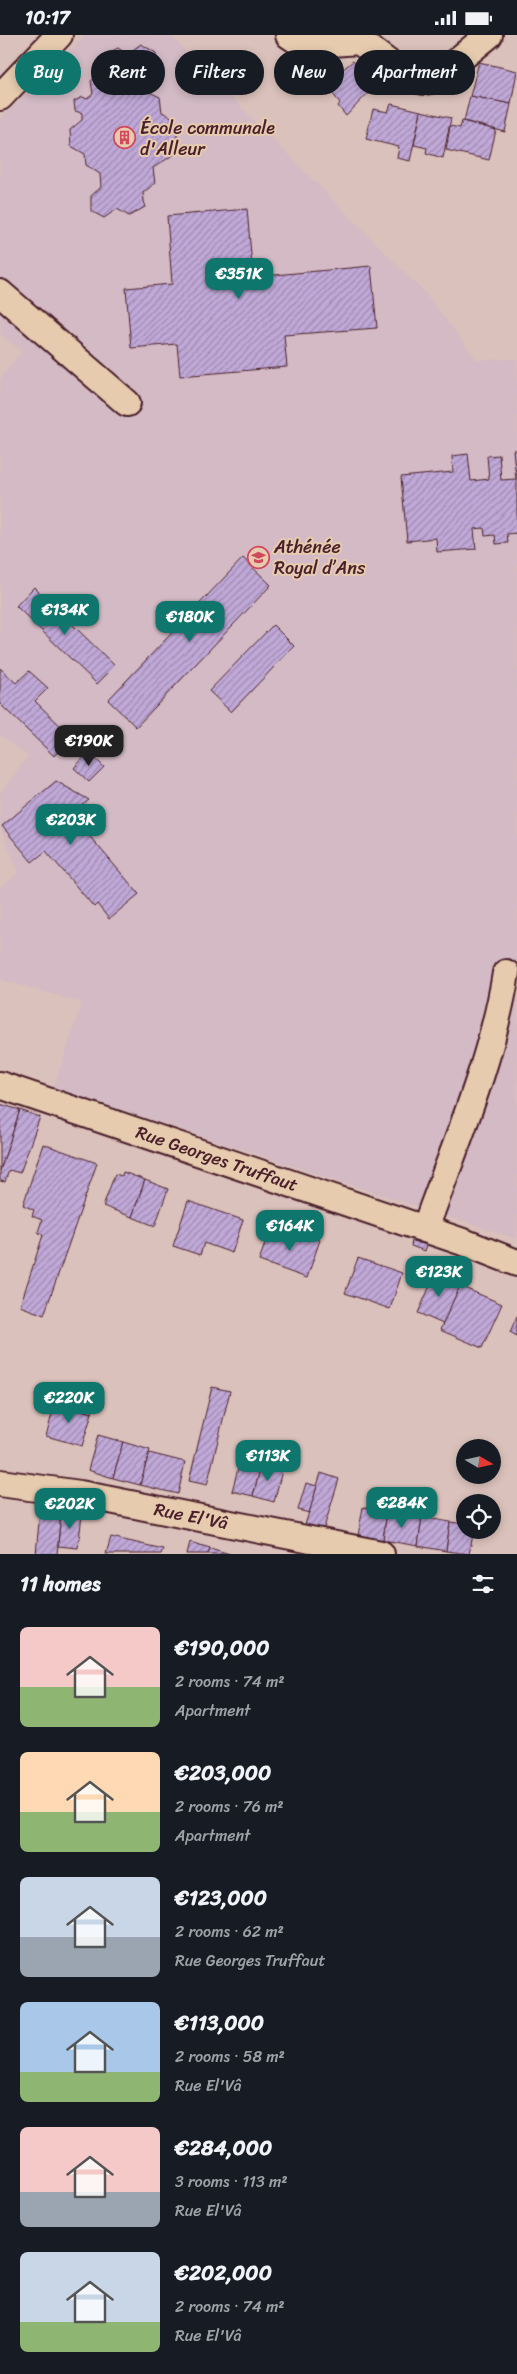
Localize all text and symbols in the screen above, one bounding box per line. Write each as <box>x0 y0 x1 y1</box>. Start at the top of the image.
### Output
text: 10:17 <box>25 1 70 34</box>
chip: Buy <box>15 50 81 95</box>
chip: Rent <box>91 50 165 95</box>
chip: Filters <box>175 50 264 95</box>
chip: New <box>274 50 344 95</box>
chip: Apartment <box>354 50 475 95</box>
place label: École communale d'Alleur <box>140 112 275 165</box>
building icon: École communale d'Alleur <box>112 126 136 150</box>
pin: €351K <box>204 257 274 300</box>
text: €351K <box>216 259 262 288</box>
place label: Athénée Royal d’Ans <box>273 531 366 584</box>
school or university icon: Athénée Royal d’Ans <box>246 545 270 569</box>
pin: €134K <box>30 593 100 636</box>
text: €134K <box>42 595 88 624</box>
pin: €180K <box>155 601 225 643</box>
text: €180K <box>167 602 213 631</box>
pin: €190K <box>54 725 124 767</box>
text: €190K <box>65 726 113 755</box>
pin: €203K <box>36 803 106 846</box>
text: €203K <box>47 805 95 834</box>
street label: Rue Georges Truffaut <box>132 1116 302 1201</box>
pin: €164K <box>255 1209 325 1252</box>
text: €164K <box>267 1211 313 1240</box>
pin: €123K <box>404 1255 474 1298</box>
text: €123K <box>416 1257 462 1286</box>
pin: €220K <box>34 1381 104 1424</box>
text: €220K <box>45 1383 93 1412</box>
pin: €113K <box>233 1439 303 1482</box>
north arrow <box>456 1439 501 1484</box>
map controls <box>456 1439 501 1539</box>
text: €113K <box>247 1441 289 1470</box>
pin: €202K <box>35 1487 105 1530</box>
pin: €284K <box>367 1487 437 1529</box>
text: €284K <box>377 1488 427 1517</box>
text: €202K <box>46 1489 94 1518</box>
street label: Rue El'Vâ <box>151 1493 231 1539</box>
button: locate <box>456 1494 501 1539</box>
text: 11 homes <box>20 1565 101 1603</box>
icon: filters <box>469 1570 497 1598</box>
text: €190,000 <box>175 1629 270 1667</box>
icon: home <box>60 1647 120 1707</box>
text: 2 rooms · 74 m² <box>175 1667 285 1696</box>
text: Apartment <box>175 1696 251 1725</box>
text: €203,000 <box>175 1754 271 1792</box>
icon: home <box>60 1772 120 1832</box>
text: 2 rooms · 76 m² <box>175 1792 284 1821</box>
text: Apartment <box>175 1821 251 1850</box>
text: €123,000 <box>175 1879 267 1917</box>
icon: home <box>60 1897 120 1957</box>
text: 2 rooms · 62 m² <box>175 1917 284 1946</box>
text: Rue Georges Truffaut <box>175 1946 325 1975</box>
text: €113,000 <box>175 2004 264 2042</box>
icon: home <box>60 2022 120 2082</box>
text: 2 rooms · 58 m² <box>175 2042 285 2071</box>
text: Rue El'Vâ <box>175 2071 242 2100</box>
text: €284,000 <box>175 2129 272 2167</box>
icon: home <box>60 2147 120 2207</box>
text: 3 rooms · 113 m² <box>175 2167 287 2196</box>
text: Rue El'Vâ <box>175 2196 242 2225</box>
text: €202,000 <box>175 2254 272 2292</box>
icon: home <box>60 2272 120 2332</box>
text: 2 rooms · 74 m² <box>175 2292 285 2321</box>
text: Rue El'Vâ <box>175 2321 242 2350</box>

